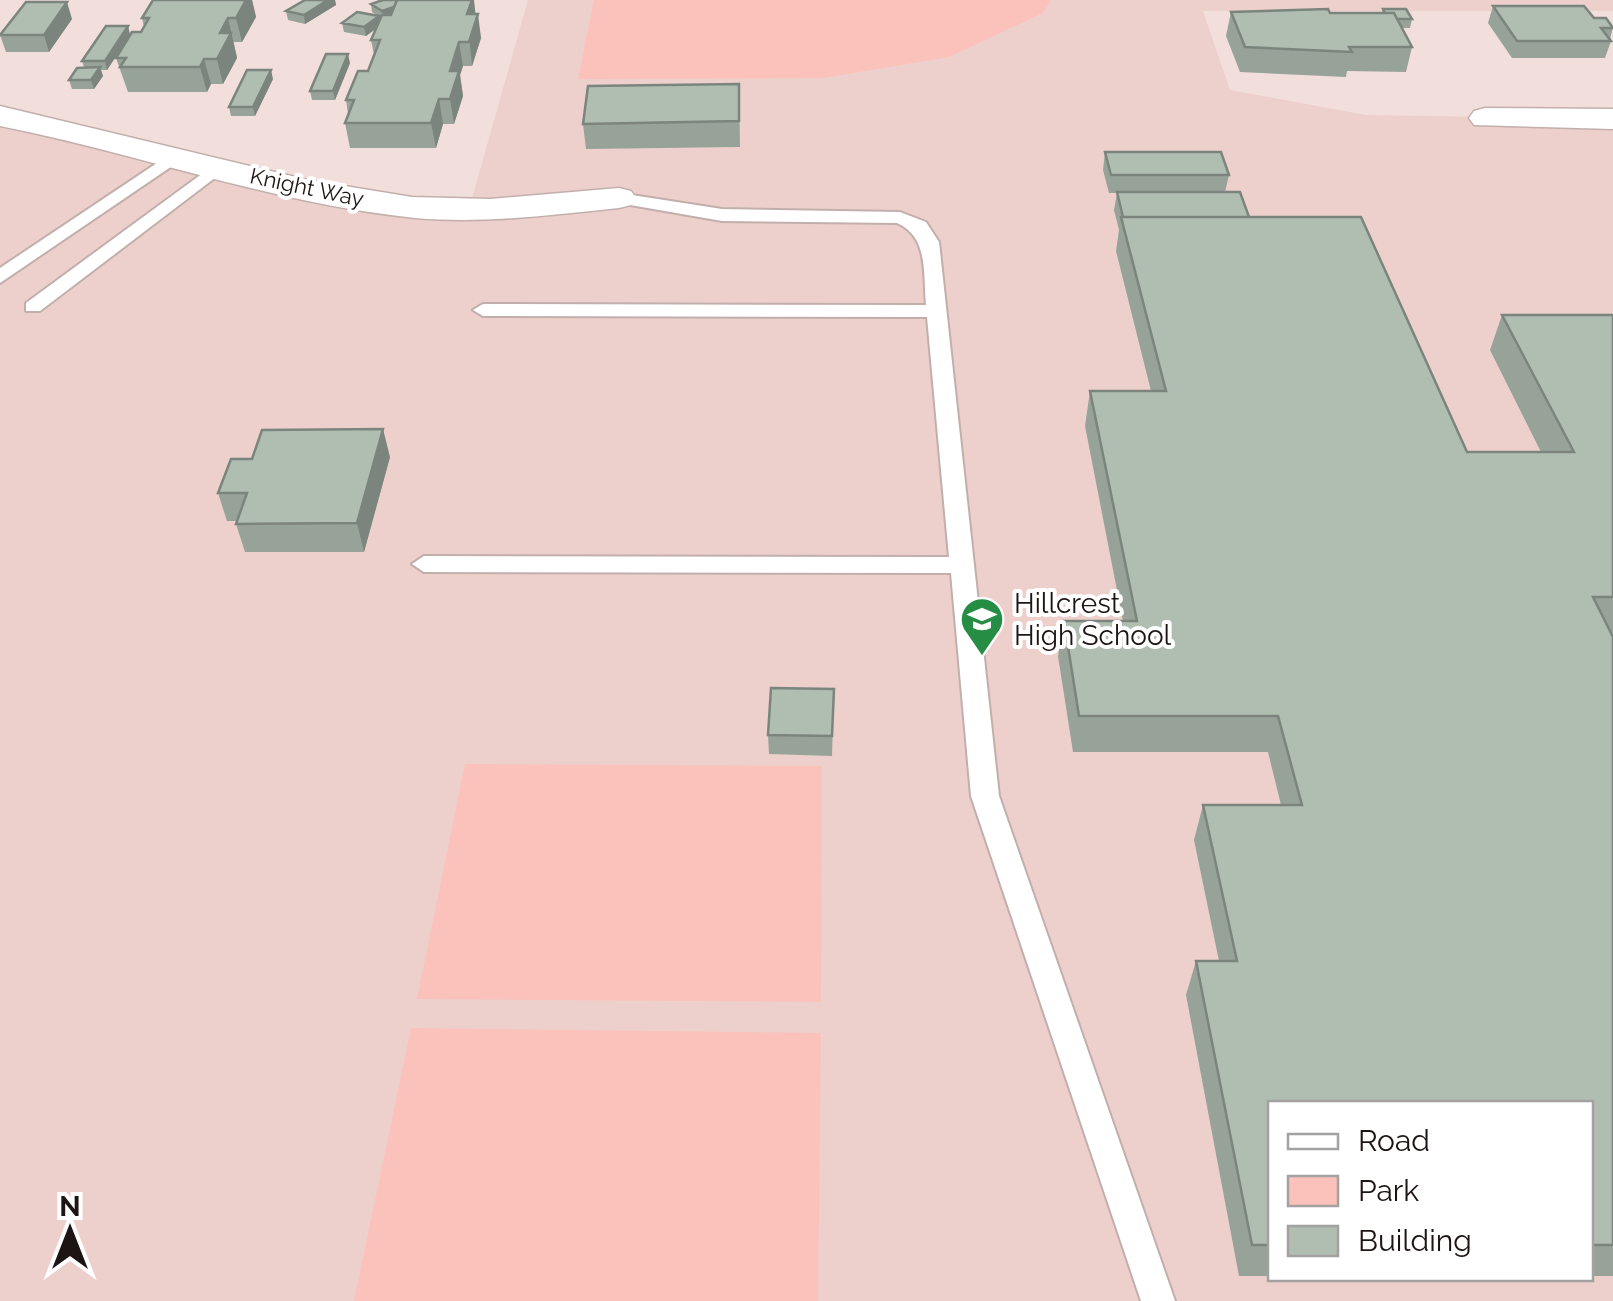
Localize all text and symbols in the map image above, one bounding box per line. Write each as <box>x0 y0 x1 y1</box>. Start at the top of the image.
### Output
street label: Knight Way <box>248 162 366 212</box>
place label: Hillcrest High School <box>1014 587 1172 652</box>
school or university icon: Hillcrest High School <box>959 596 1005 657</box>
legend <box>1268 1101 1593 1281</box>
text: Road <box>1358 1123 1430 1158</box>
text: Park <box>1358 1173 1419 1208</box>
north arrow <box>20 1181 120 1281</box>
text: N <box>59 1190 81 1223</box>
text: Building <box>1358 1223 1472 1258</box>

